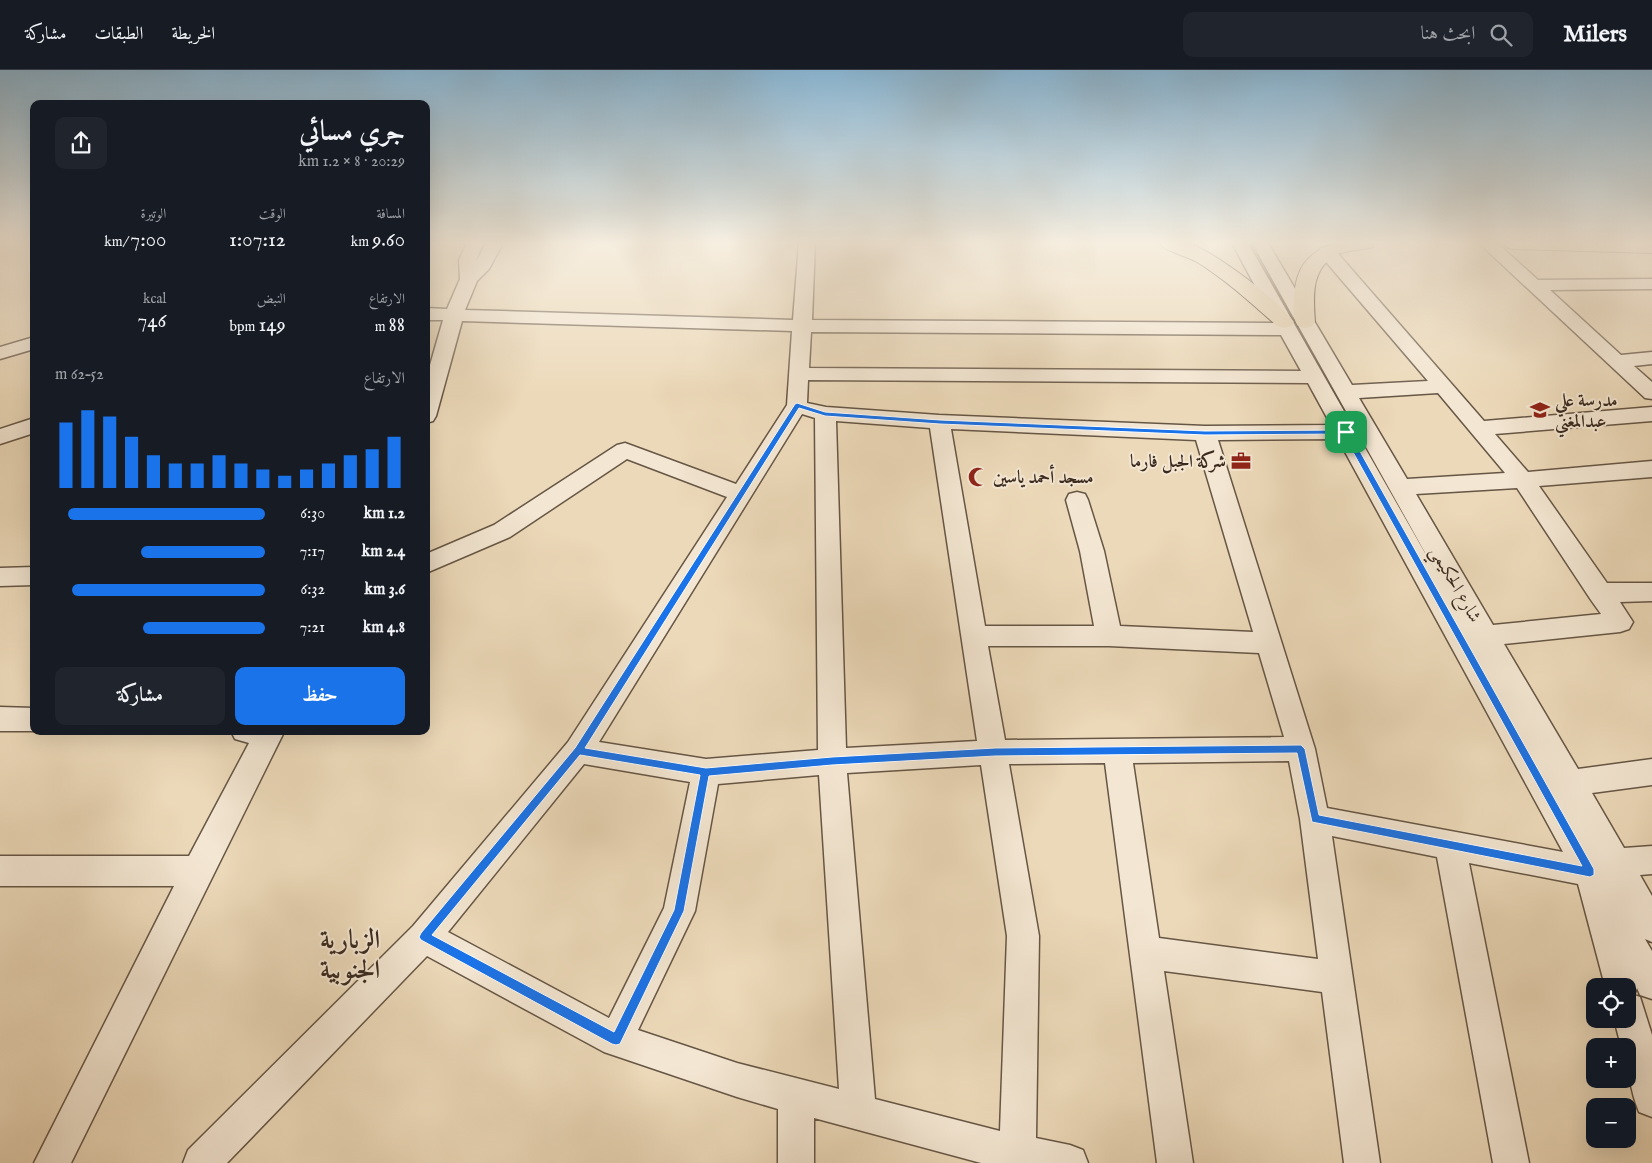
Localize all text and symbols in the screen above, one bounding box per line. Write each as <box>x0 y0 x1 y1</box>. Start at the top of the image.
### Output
search box <box>1183 12 1533 57</box>
text: Milers <box>1563 19 1627 50</box>
icon: search <box>1487 21 1515 49</box>
text: ابحث هنا <box>1420 22 1475 46</box>
text: مشاركة <box>25 23 66 46</box>
text: الطبقات <box>94 23 143 46</box>
text: الخريطة <box>171 23 215 46</box>
text: جري مسائي <box>299 115 405 150</box>
button: share <box>55 117 107 169</box>
text: 20:29 · 8 × 1.2 km <box>298 152 405 172</box>
text: الوتيرة <box>141 205 166 223</box>
text: الوقت <box>259 205 286 223</box>
text: المسافة <box>376 205 405 223</box>
text: 7:00 <box>130 227 166 254</box>
text: 1:07:12 <box>229 227 286 254</box>
text: 9.60 <box>372 227 405 254</box>
text: /km <box>104 233 130 251</box>
text: km <box>351 233 372 251</box>
text: kcal <box>143 290 166 308</box>
text: النبض <box>257 290 286 308</box>
text: الارتفاع <box>369 290 405 308</box>
text: 746 <box>137 308 166 335</box>
text: 149 <box>258 312 286 339</box>
text: 88 <box>389 312 405 339</box>
text: bpm <box>229 318 258 336</box>
text: m <box>375 318 389 336</box>
text: 52–62 m <box>55 365 104 385</box>
text: الارتفاع <box>363 369 405 389</box>
place label: مدرسة علي عبدالمغني <box>1554 390 1618 438</box>
school or university icon: مدرسة علي عبدالمغني <box>1529 399 1551 421</box>
pin <box>1325 411 1367 453</box>
icon: arrive <box>1332 418 1360 446</box>
place label: شركة الجبل فارما <box>1130 450 1226 474</box>
office icon: شركة الجبل فارما <box>1230 450 1252 472</box>
place label: مسجد أحمد ياسين <box>993 464 1093 490</box>
mosque icon: مسجد أحمد ياسين <box>967 466 989 488</box>
text: 6:30 <box>300 504 325 524</box>
text: 1.2 km <box>364 504 405 524</box>
text: 7:17 <box>300 542 325 562</box>
text: 2.4 km <box>362 542 405 562</box>
street label: شارع الحكيمي <box>1420 543 1486 629</box>
text: 6:32 <box>301 580 325 600</box>
text: 3.6 km <box>364 580 405 600</box>
text: 7:21 <box>300 618 325 638</box>
text: 4.8 km <box>363 618 405 638</box>
button: مشاركة <box>55 667 225 725</box>
button: حفظ <box>235 667 405 725</box>
district label: الزبارية الجنوبية <box>320 924 380 987</box>
map controls <box>1586 978 1636 1148</box>
button: locate <box>1586 978 1636 1028</box>
button: + <box>1586 1038 1636 1088</box>
button: − <box>1586 1098 1636 1148</box>

